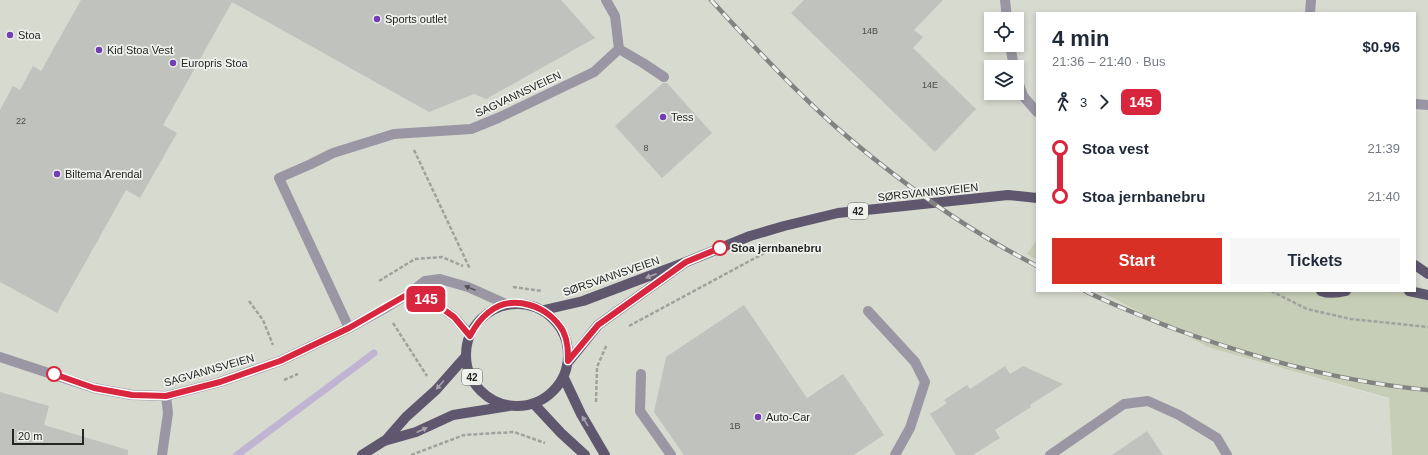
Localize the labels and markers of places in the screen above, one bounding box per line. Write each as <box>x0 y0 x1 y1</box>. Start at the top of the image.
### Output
place label: Sports outlet <box>385 13 447 25</box>
marker: Sports outlet <box>372 14 382 24</box>
place label: Stoa <box>18 29 42 41</box>
marker: Stoa <box>5 30 15 40</box>
place label: Kid Stoa Vest <box>107 44 173 56</box>
marker: Kid Stoa Vest <box>94 45 104 55</box>
place label: Europris Stoa <box>181 57 249 69</box>
marker: Europris Stoa <box>168 58 178 68</box>
place label: Tess <box>671 111 694 123</box>
marker: Tess <box>658 112 668 122</box>
place label: Biltema Arendal <box>65 168 142 180</box>
marker: Biltema Arendal <box>52 169 62 179</box>
marker: Stoa jernbanebru <box>712 240 728 256</box>
place label: Stoa jernbanebru <box>731 242 821 254</box>
unlabelled marker <box>46 366 62 382</box>
place label: Auto-Car <box>766 411 810 423</box>
marker: Auto-Car <box>753 412 763 422</box>

